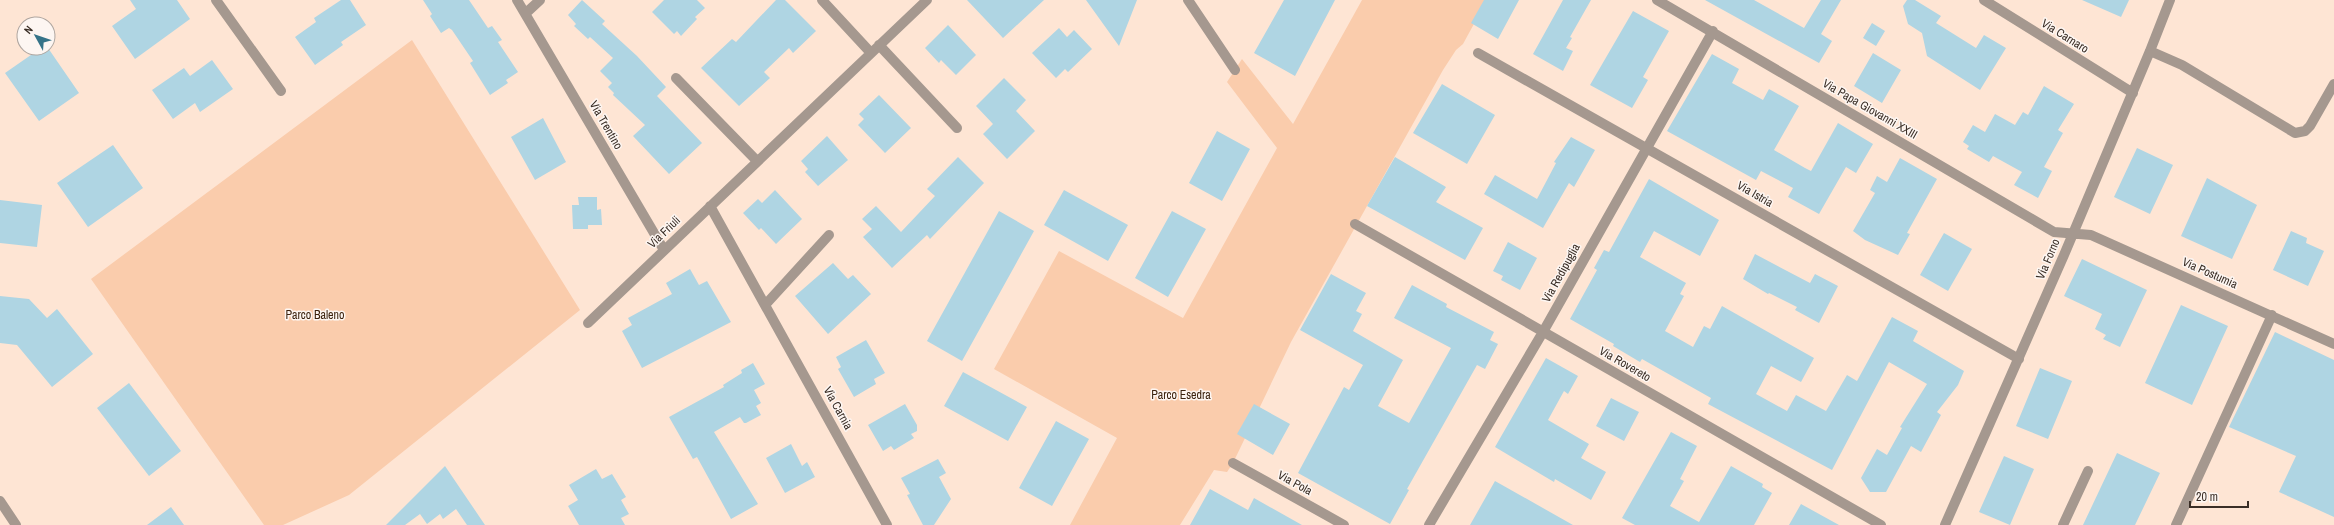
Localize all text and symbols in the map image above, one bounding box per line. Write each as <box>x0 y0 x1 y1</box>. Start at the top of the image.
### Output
street label: Via Carnaro <box>2038 15 2092 57</box>
north arrow <box>16 16 56 56</box>
text: N <box>21 23 36 37</box>
street label: Via Papa Giovanni XXIII <box>1820 75 1920 143</box>
street label: Via Trentino <box>586 98 626 152</box>
street label: Via Istria <box>1734 177 1776 211</box>
street label: Via Friuli <box>644 212 684 252</box>
street label: Via Forno <box>2032 236 2064 282</box>
street label: Via Redipuglia <box>1538 240 1584 305</box>
street label: Via Postumia <box>2180 254 2241 293</box>
park label: Parco Baleno <box>285 307 345 323</box>
street label: Via Rovereto <box>1596 343 1654 385</box>
street label: Via Carnia <box>820 384 857 433</box>
park label: Parco Esedra <box>1151 387 1211 403</box>
street label: Via Pola <box>1275 467 1316 499</box>
scale bar <box>2190 483 2248 509</box>
text: 20 m <box>2196 489 2218 505</box>

